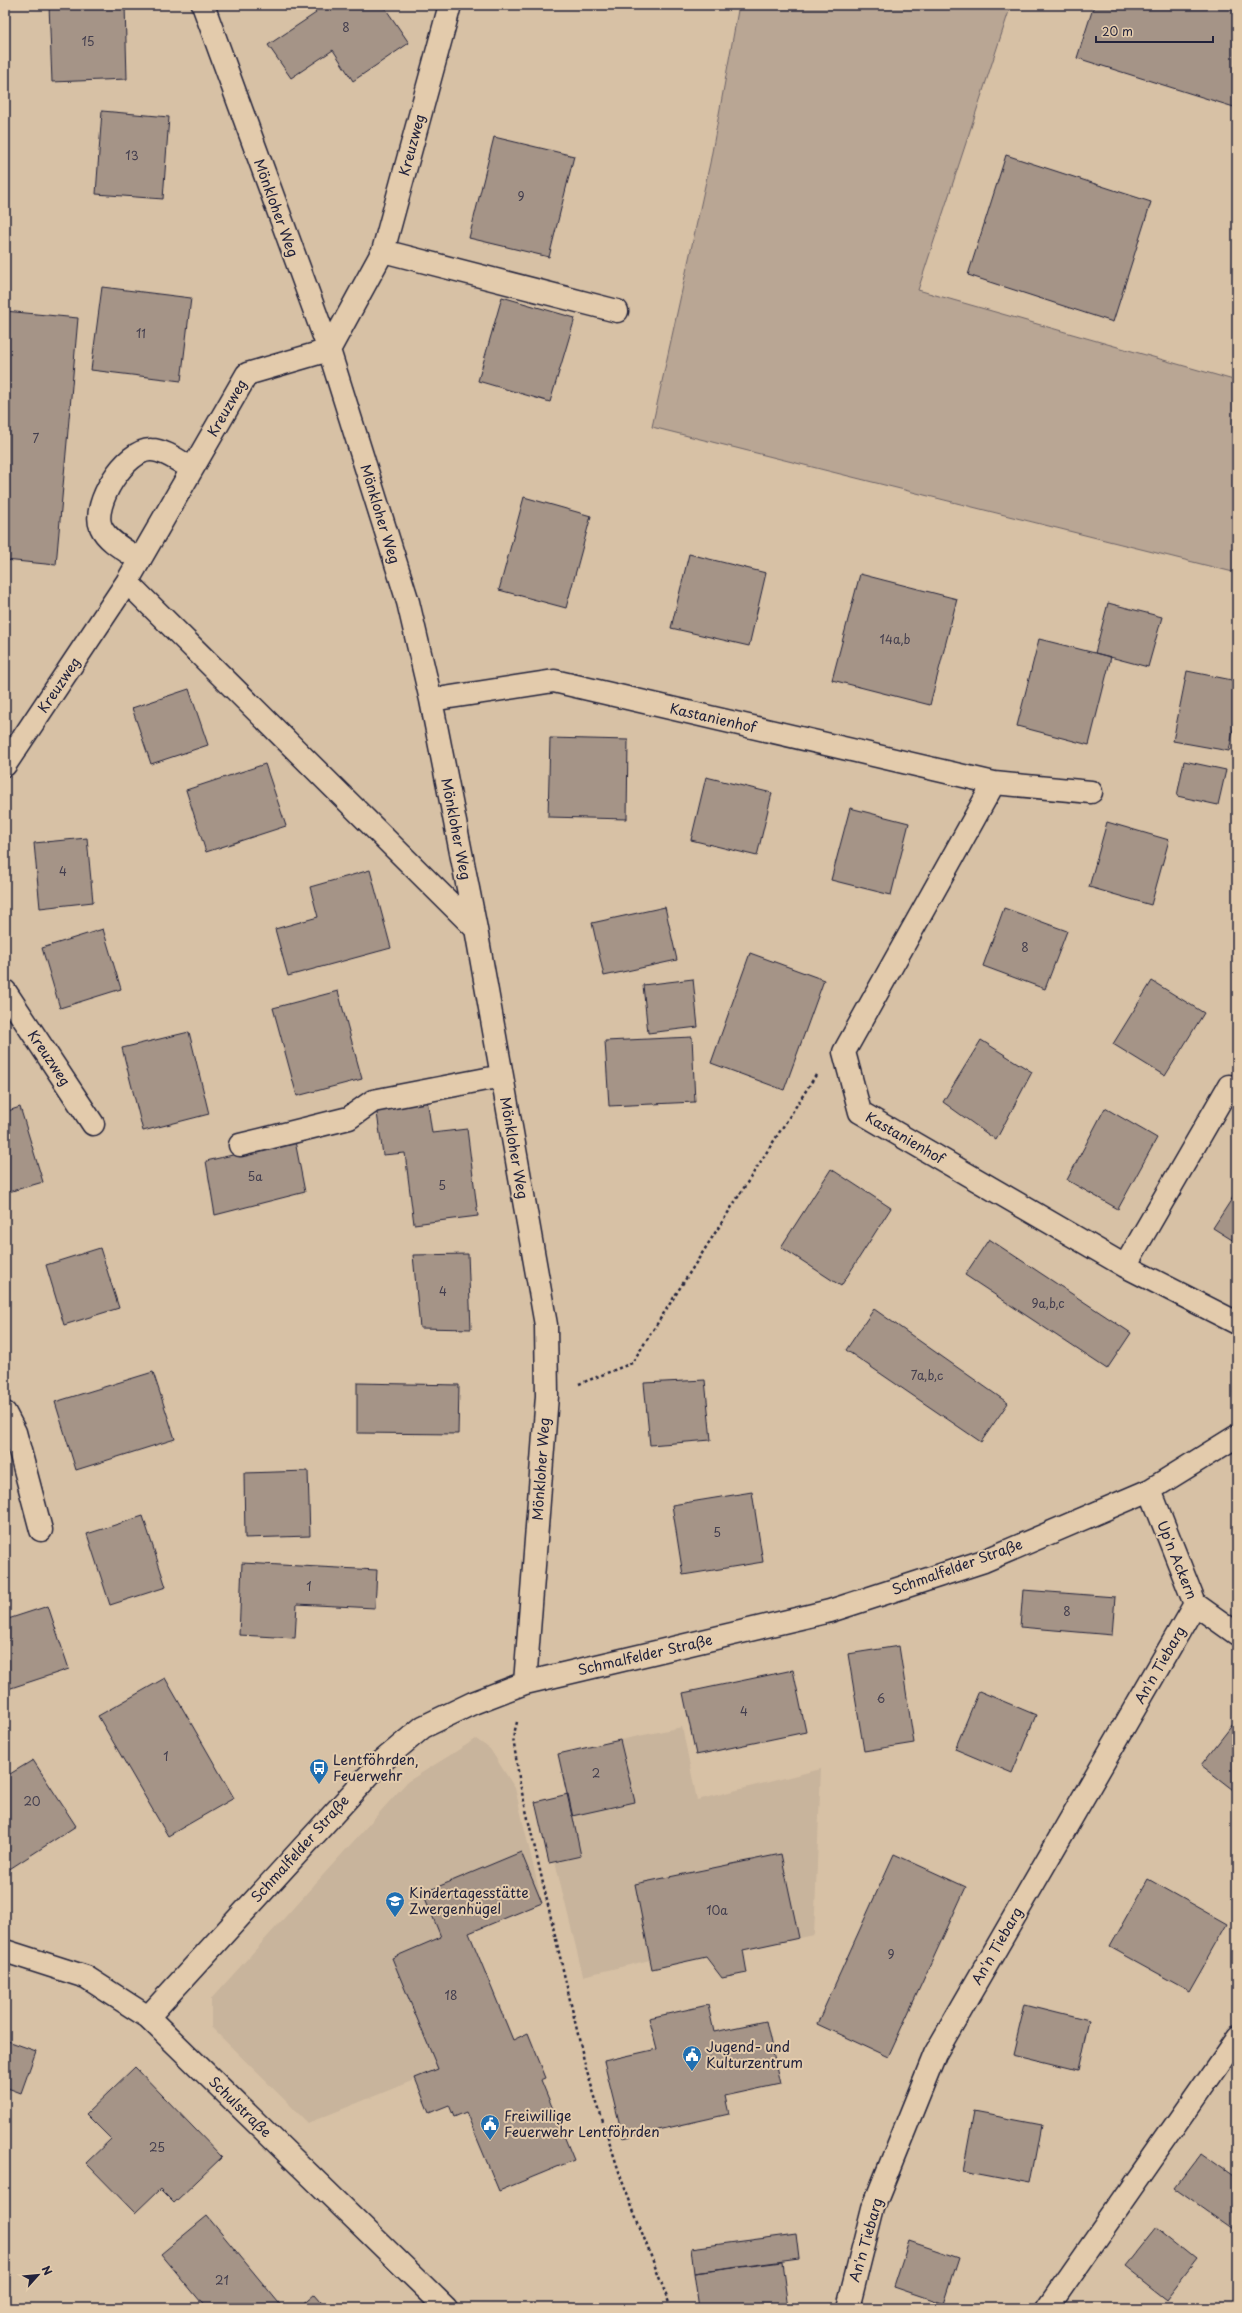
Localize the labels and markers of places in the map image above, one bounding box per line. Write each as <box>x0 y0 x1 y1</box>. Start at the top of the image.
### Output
place label: Lentföhrden, Feuerwehr <box>333 1749 419 1786</box>
bus stop icon: Lentföhrden, Feuerwehr <box>308 1757 330 1785</box>
place label: Kindertagesstätte Zwergenhügel <box>409 1882 529 1919</box>
school or university icon: Kindertagesstätte Zwergenhügel <box>384 1890 406 1918</box>
place label: Jugend- und Kulturzentrum <box>706 2036 803 2073</box>
public building icon: Jugend- und Kulturzentrum <box>681 2044 703 2072</box>
place label: Freiwillige Feuerwehr Lentföhrden <box>504 2105 660 2142</box>
public building icon: Freiwillige Feuerwehr Lentföhrden <box>479 2113 501 2141</box>

